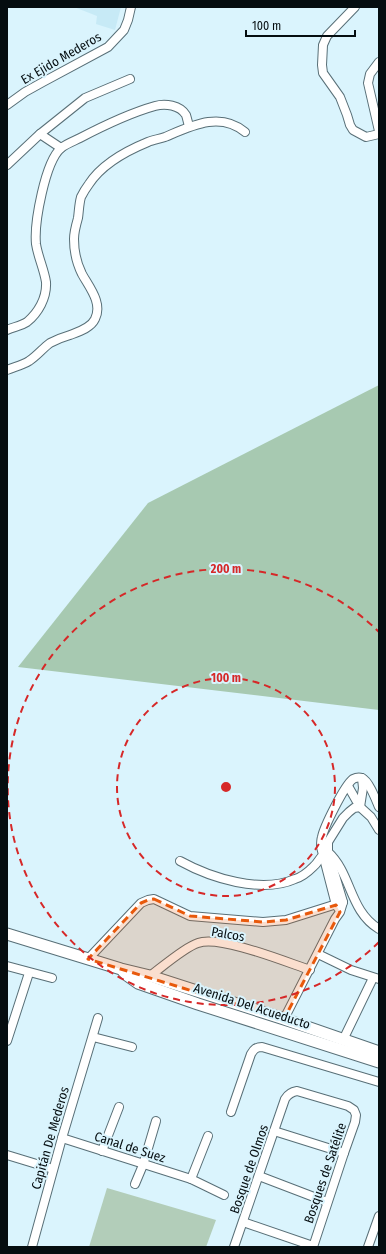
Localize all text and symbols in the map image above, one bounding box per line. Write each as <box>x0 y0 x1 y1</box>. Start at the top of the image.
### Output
scale bar <box>246 12 355 38</box>
text: 100 m <box>252 19 281 33</box>
street label: Ex Ejido Mederos <box>18 29 104 87</box>
text: 200 m <box>210 562 241 576</box>
text: 100 m <box>211 671 241 685</box>
centre of rings <box>219 780 233 794</box>
street label: Palcos <box>210 924 246 944</box>
street label: Avenida Del Acueducto <box>192 980 312 1032</box>
street label: Capitán De Mederos <box>28 1084 72 1191</box>
street label: Bosques de Satélite <box>301 1121 349 1225</box>
street label: Bosque de Olmos <box>227 1122 271 1215</box>
street label: Canal de Suez <box>93 1128 167 1166</box>

